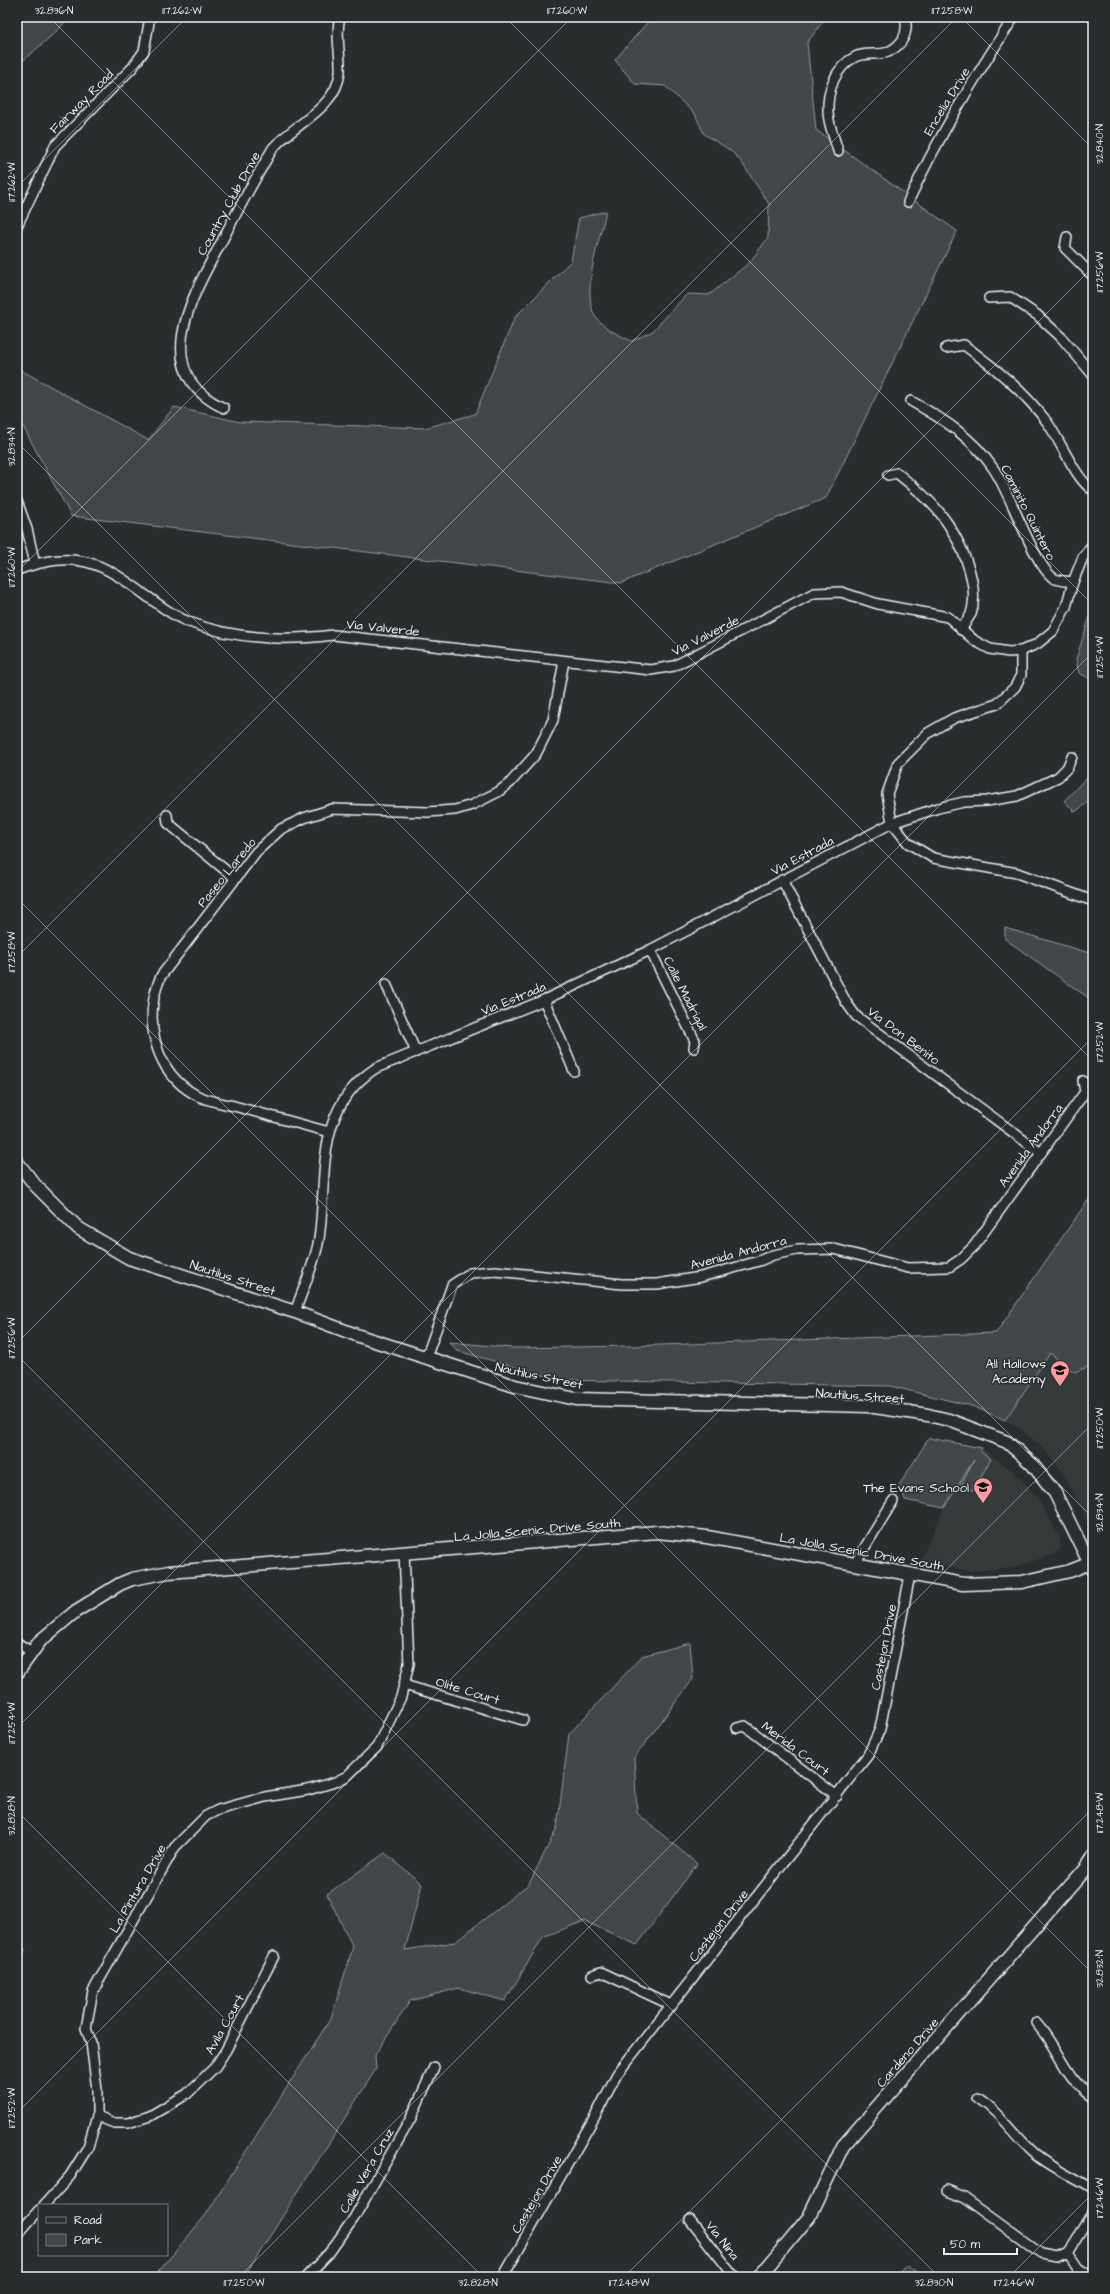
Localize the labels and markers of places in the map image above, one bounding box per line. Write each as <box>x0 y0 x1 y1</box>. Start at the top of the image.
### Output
place label: All Hallows Academy <box>985 1355 1046 1389</box>
school or university icon: All Hallows Academy <box>1049 1359 1071 1387</box>
school or university icon: The Evans School <box>972 1476 994 1504</box>
place label: The Evans School <box>863 1479 969 1497</box>

